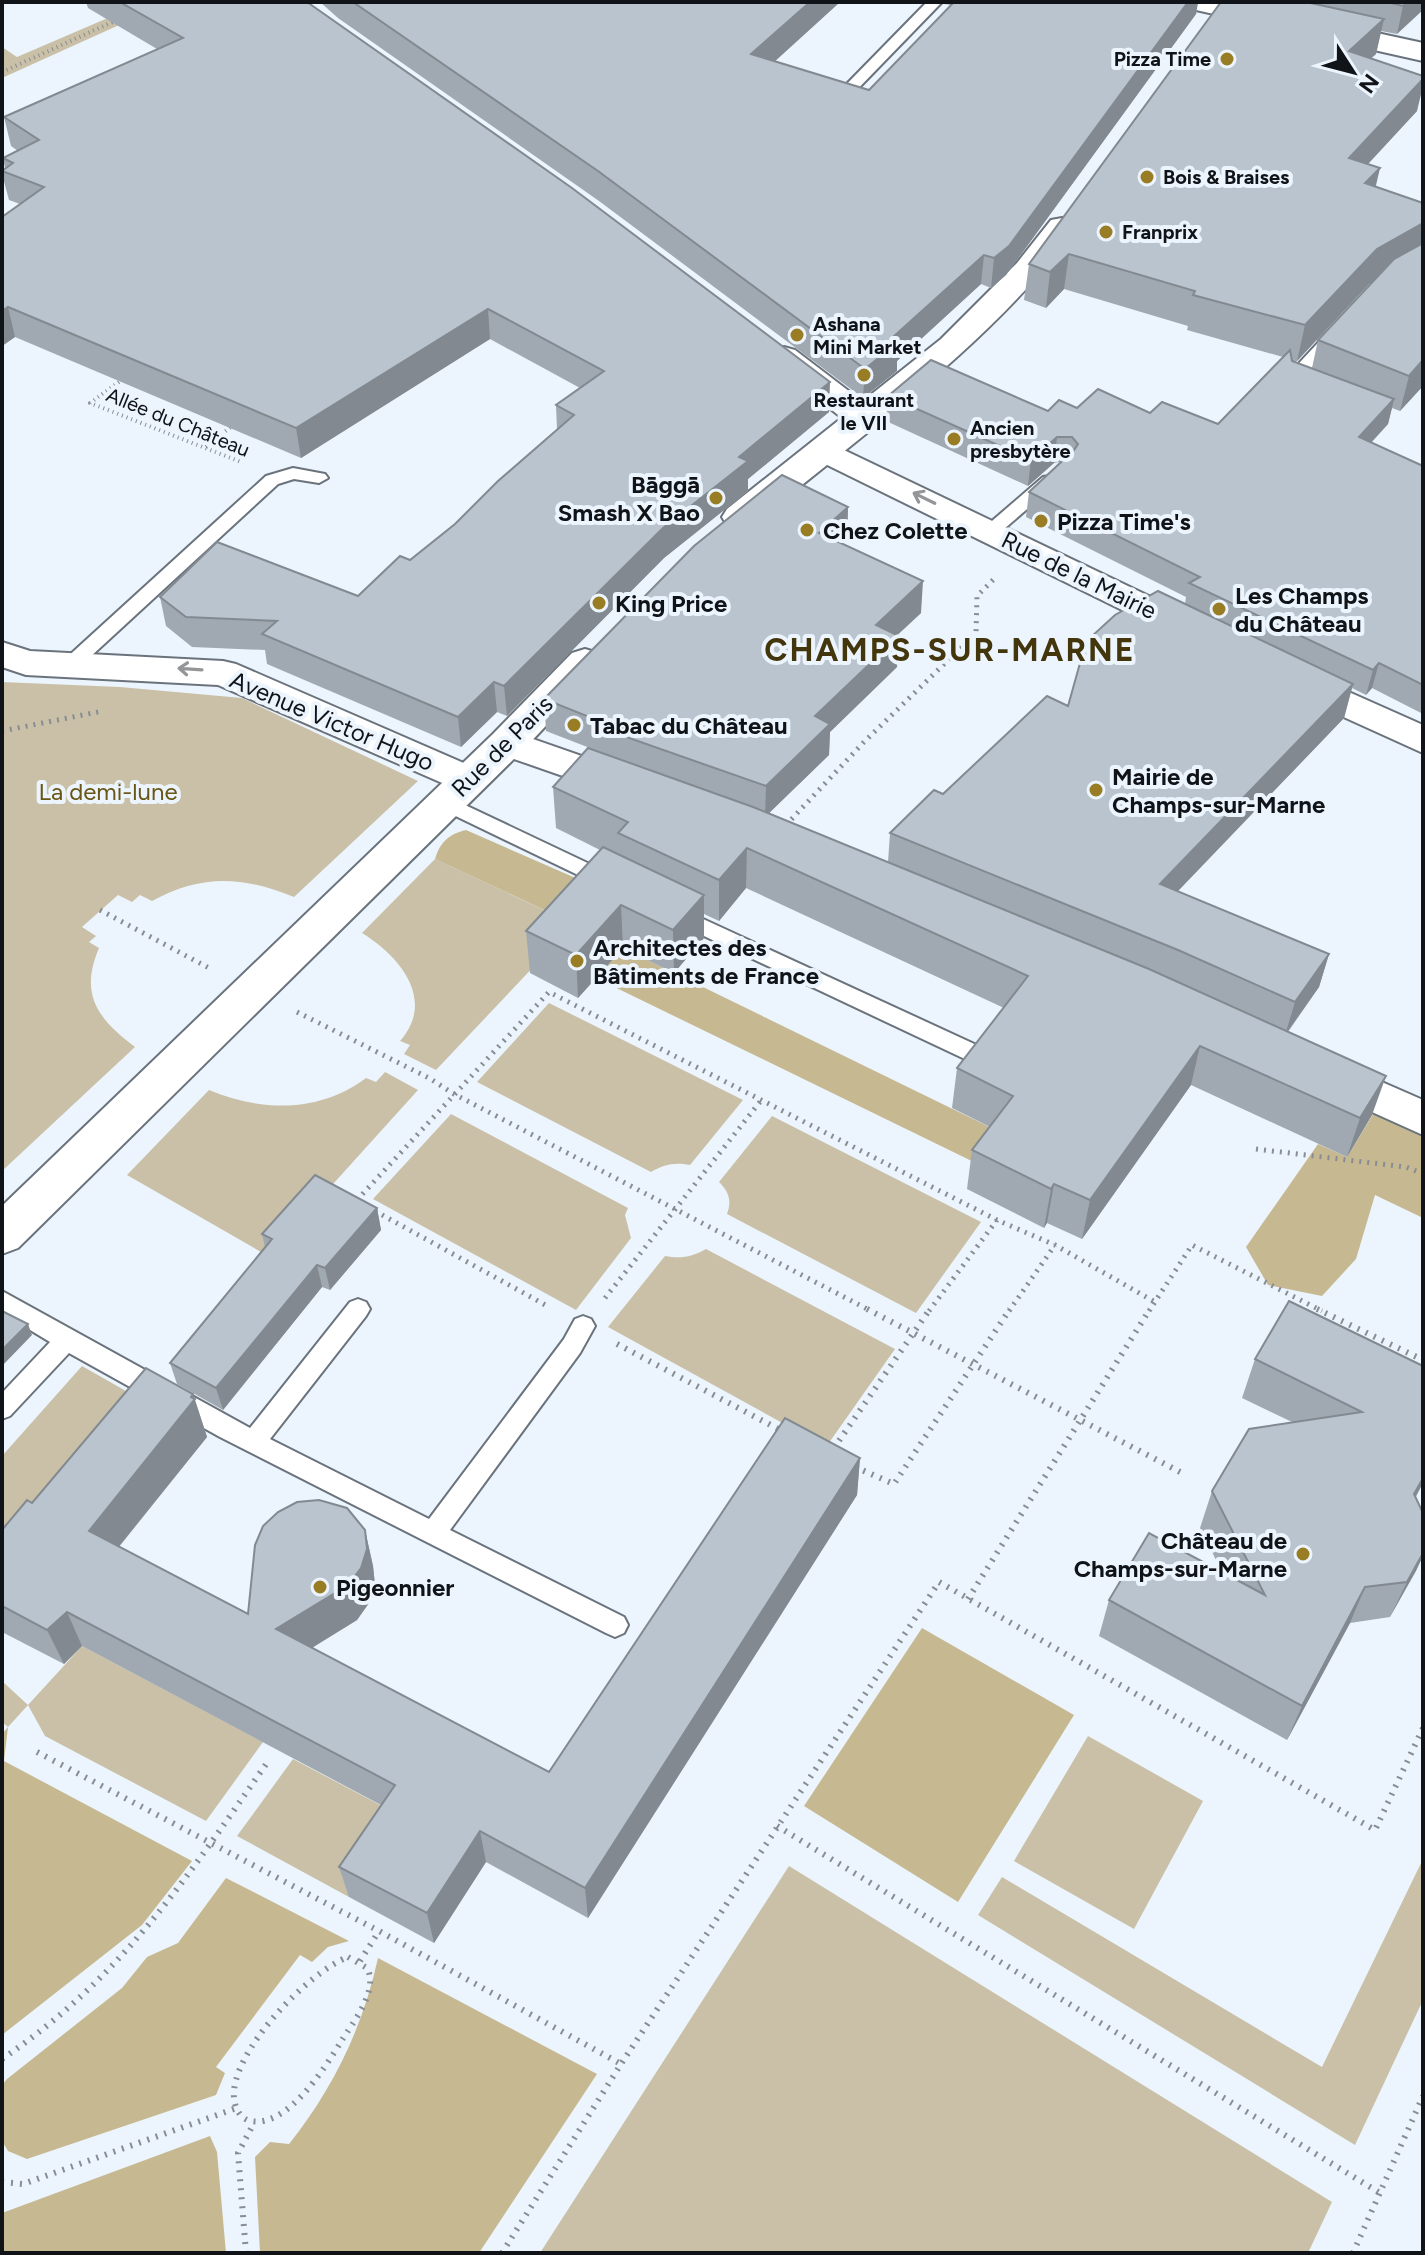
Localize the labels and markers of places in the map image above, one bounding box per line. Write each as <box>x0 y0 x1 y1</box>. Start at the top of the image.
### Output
place label: Pizza Time <box>1114 47 1211 71</box>
marker: Pizza Time <box>1218 50 1236 68</box>
place label: Bois & Braises <box>1163 165 1289 189</box>
marker: Bois & Braises <box>1138 168 1156 186</box>
place label: Franprix <box>1122 220 1198 244</box>
marker: Franprix <box>1097 223 1115 241</box>
place label: Ashana Mini Market <box>813 312 921 359</box>
marker: Ashana Mini Market <box>788 326 806 344</box>
marker: Restaurant le VII <box>855 366 873 384</box>
place label: Restaurant le VII <box>814 388 914 435</box>
place label: Ancien presbytère <box>970 416 1071 463</box>
marker: Ancien presbytère <box>945 430 963 448</box>
place label: Bāggā Smash X Bao <box>558 470 700 527</box>
marker: Bāggā Smash X Bao <box>707 489 725 507</box>
place label: Pizza Time's <box>1057 507 1191 536</box>
marker: Pizza Time's <box>1032 512 1050 530</box>
place label: Chez Colette <box>823 516 967 545</box>
marker: Chez Colette <box>798 521 816 539</box>
place label: Les Champs du Château <box>1235 581 1369 638</box>
place label: King Price <box>615 589 727 618</box>
marker: King Price <box>590 594 608 612</box>
marker: Les Champs du Château <box>1210 600 1228 618</box>
place label: Tabac du Château <box>590 711 788 740</box>
marker: Tabac du Château <box>565 716 583 734</box>
place label: Mairie de Champs-sur-Marne <box>1112 762 1325 819</box>
marker: Mairie de Champs-sur-Marne <box>1087 781 1105 799</box>
place label: Architectes des Bâtiments de France <box>593 933 819 990</box>
marker: Architectes des Bâtiments de France <box>568 952 586 970</box>
place label: Château de Champs-sur-Marne <box>1074 1526 1287 1583</box>
marker: Château de Champs-sur-Marne <box>1294 1545 1312 1563</box>
place label: Pigeonnier <box>336 1573 454 1602</box>
marker: Pigeonnier <box>311 1578 329 1596</box>

